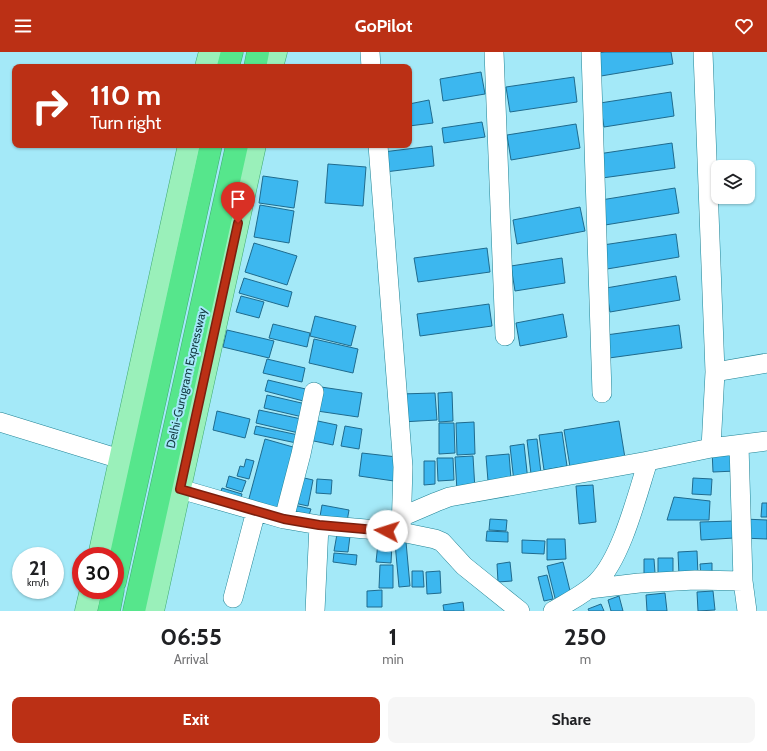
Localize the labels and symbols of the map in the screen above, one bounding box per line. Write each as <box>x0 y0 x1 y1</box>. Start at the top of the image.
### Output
pin <box>221 182 255 223</box>
street label: Delhi-Gurugram Expressway <box>163 306 209 450</box>
position arrow <box>366 510 408 552</box>
speed limit sign: 30 <box>72 547 124 599</box>

